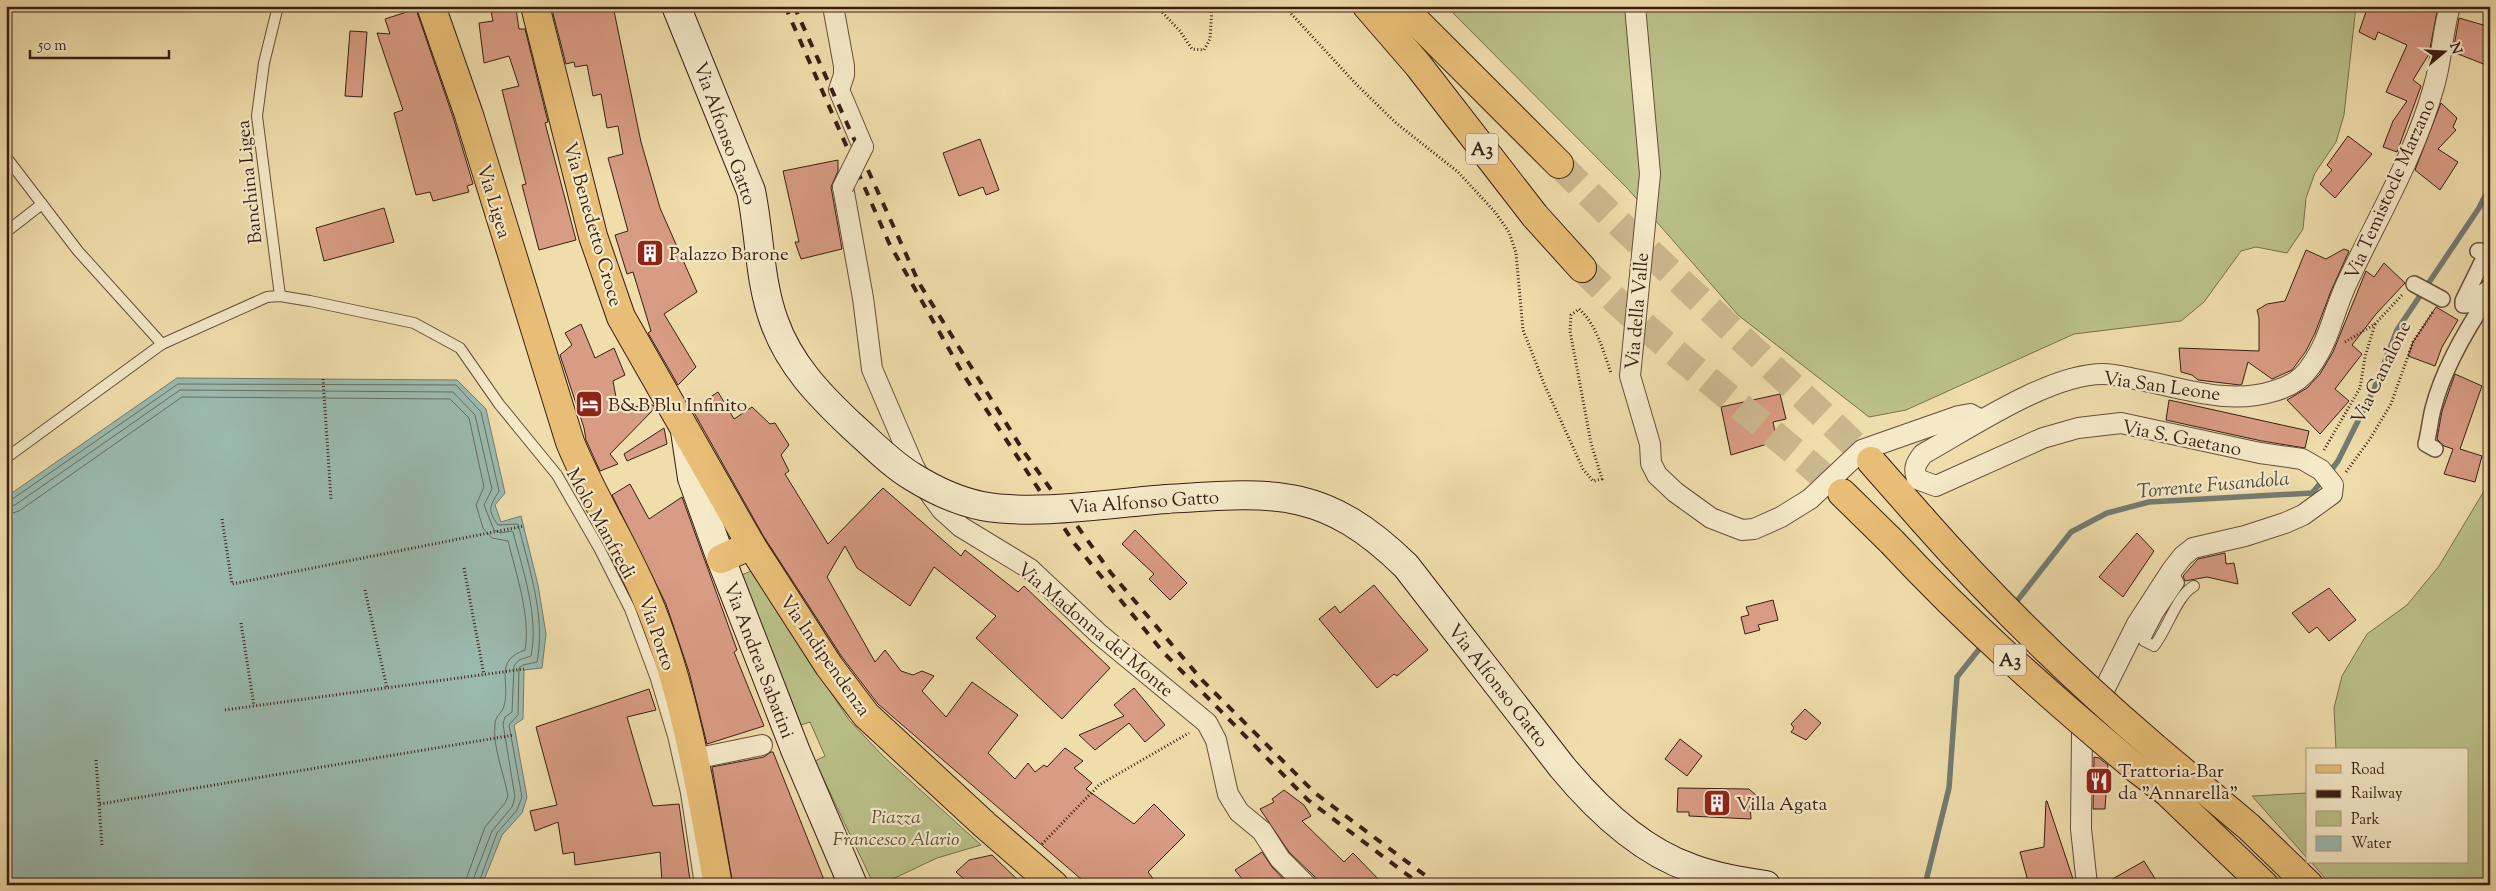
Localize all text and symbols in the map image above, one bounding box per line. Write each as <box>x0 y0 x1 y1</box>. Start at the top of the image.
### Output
scale bar <box>30 28 169 60</box>
north arrow <box>2418 28 2468 78</box>
text: 50 m <box>37 36 67 57</box>
text: N <box>2443 40 2466 57</box>
street label: Via Alfonso Gatto <box>685 59 762 209</box>
street label: Via Temistocle Marzano <box>2339 95 2443 285</box>
street label: Banchina Ligea <box>231 118 270 245</box>
road number: A3 <box>1466 134 1498 164</box>
street label: Via Benedetto Croce <box>555 139 628 310</box>
street label: Via Ligea <box>469 161 517 242</box>
building icon: Palazzo Barone <box>635 238 665 268</box>
place label: Palazzo Barone <box>669 242 789 269</box>
street label: Via della Valle <box>1620 251 1657 371</box>
street label: Via Canalone <box>2346 317 2419 429</box>
street label: Via San Leone <box>2101 366 2222 409</box>
hotel icon: B&B Blu Infinito <box>574 389 604 419</box>
place label: B&B Blu Infinito <box>608 393 747 420</box>
street label: Via S. Gaetano <box>2119 415 2244 464</box>
street label: Molo Manfredi <box>558 464 641 585</box>
water label: Torrente Fusandola <box>2136 465 2291 508</box>
street label: Via Alfonso Gatto <box>1068 485 1220 522</box>
street label: Via Madonna del Monte <box>1010 557 1179 705</box>
street label: Via Andrea Sabatini <box>715 579 800 743</box>
street label: Via Indipendenza <box>772 590 876 723</box>
street label: Via Porto <box>630 593 681 674</box>
street label: Via Alfonso Gatto <box>1440 619 1554 754</box>
road number: A3 <box>1994 644 2026 676</box>
legend <box>2306 748 2468 864</box>
place label: Trattoria-Bar da "Annarella" <box>2118 759 2238 808</box>
text: Road <box>2351 760 2385 781</box>
restaurant icon: Trattoria-Bar da "Annarella" <box>2084 766 2114 796</box>
text: Railway <box>2351 784 2403 805</box>
building icon: Villa Agata <box>1702 788 1732 818</box>
place label: Villa Agata <box>1736 792 1827 819</box>
park label: Piazza Francesco Alario <box>833 805 960 854</box>
text: Park <box>2351 810 2380 831</box>
text: Water <box>2351 834 2392 855</box>

